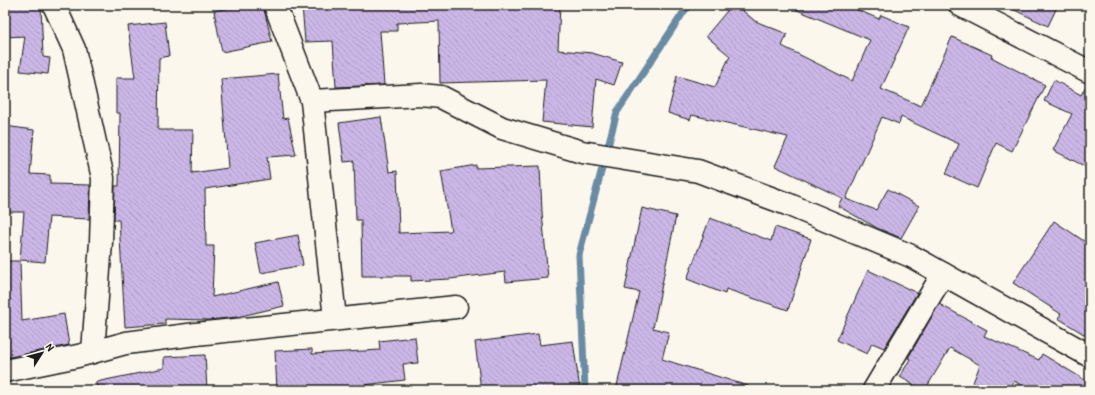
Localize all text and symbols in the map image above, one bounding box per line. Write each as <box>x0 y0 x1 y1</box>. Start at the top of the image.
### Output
north arrow <box>22 333 62 373</box>
text: N <box>43 341 58 354</box>

